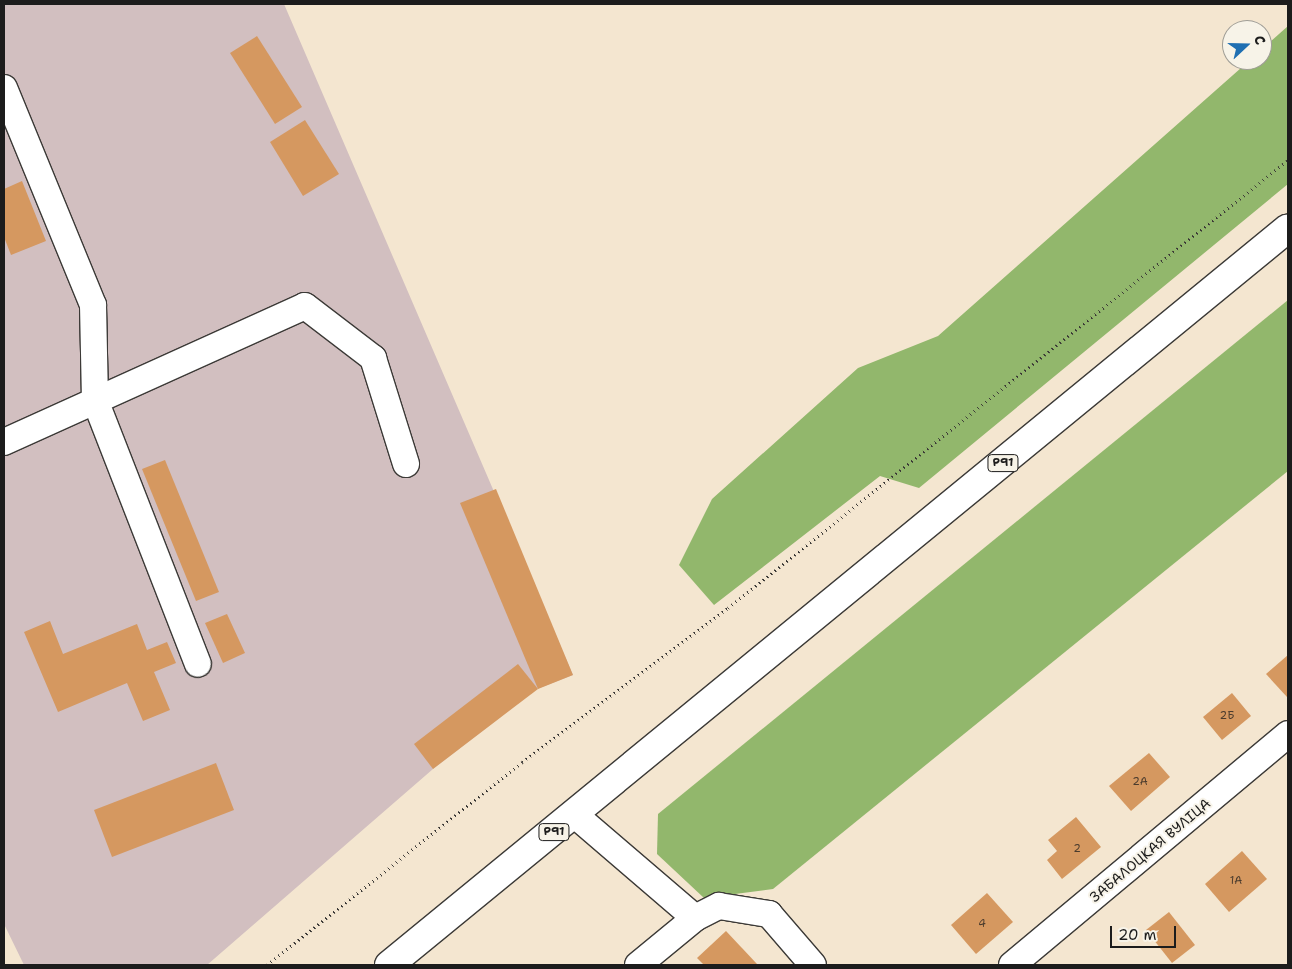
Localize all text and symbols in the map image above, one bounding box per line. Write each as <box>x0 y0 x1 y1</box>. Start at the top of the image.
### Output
north arrow <box>1222 20 1272 70</box>
text: С <box>1250 33 1270 47</box>
road number: Р91 <box>987 453 1019 472</box>
house number: 2Б <box>1220 709 1234 723</box>
house number: 2А <box>1132 775 1148 789</box>
street label: ЗАБАЛОЦКАЯ ВУЛІЦА <box>1086 795 1214 905</box>
road number: Р91 <box>538 822 570 842</box>
house number: 2 <box>1073 842 1081 856</box>
house number: 1А <box>1230 874 1242 888</box>
scale bar <box>1112 916 1178 948</box>
house number: 4 <box>978 917 986 931</box>
text: 20 m <box>1118 925 1157 945</box>

